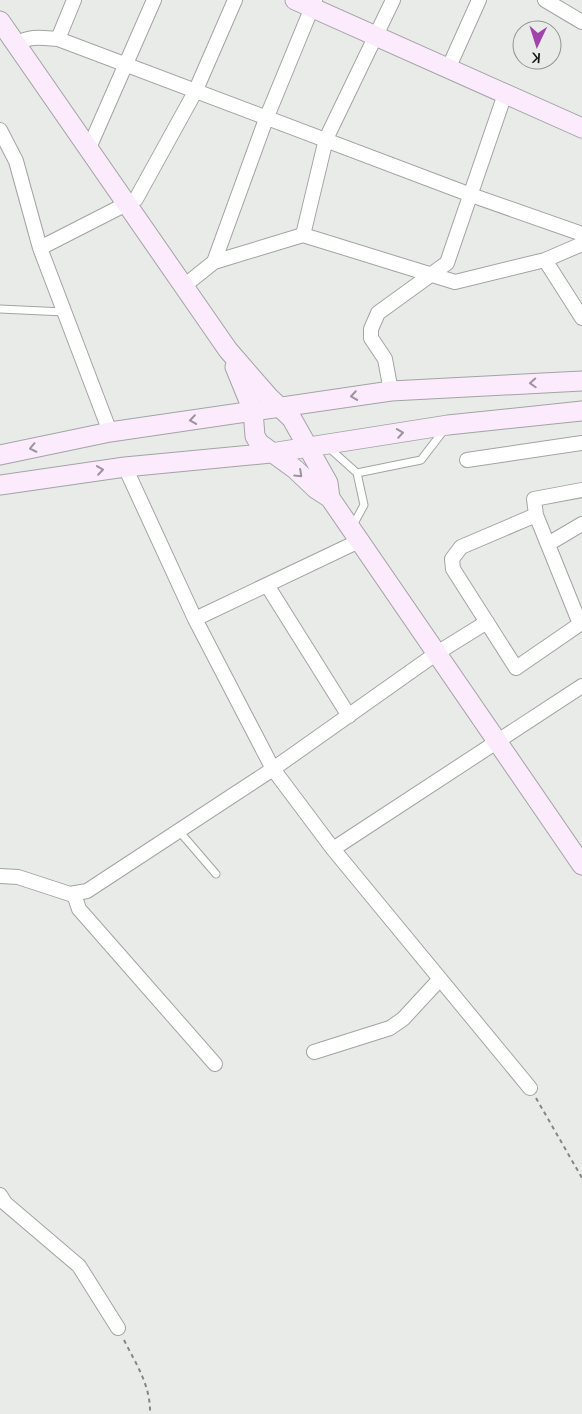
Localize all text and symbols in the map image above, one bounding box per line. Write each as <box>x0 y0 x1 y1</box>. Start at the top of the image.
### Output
north arrow <box>512 20 562 70</box>
text: K <box>530 49 541 68</box>
one-way arrow <box>529 378 537 389</box>
one-way arrow <box>350 391 358 401</box>
one-way arrow <box>189 414 197 425</box>
one-way arrow <box>396 429 405 439</box>
one-way arrow <box>29 443 38 453</box>
one-way arrow <box>96 466 105 476</box>
one-way arrow <box>294 468 303 477</box>

